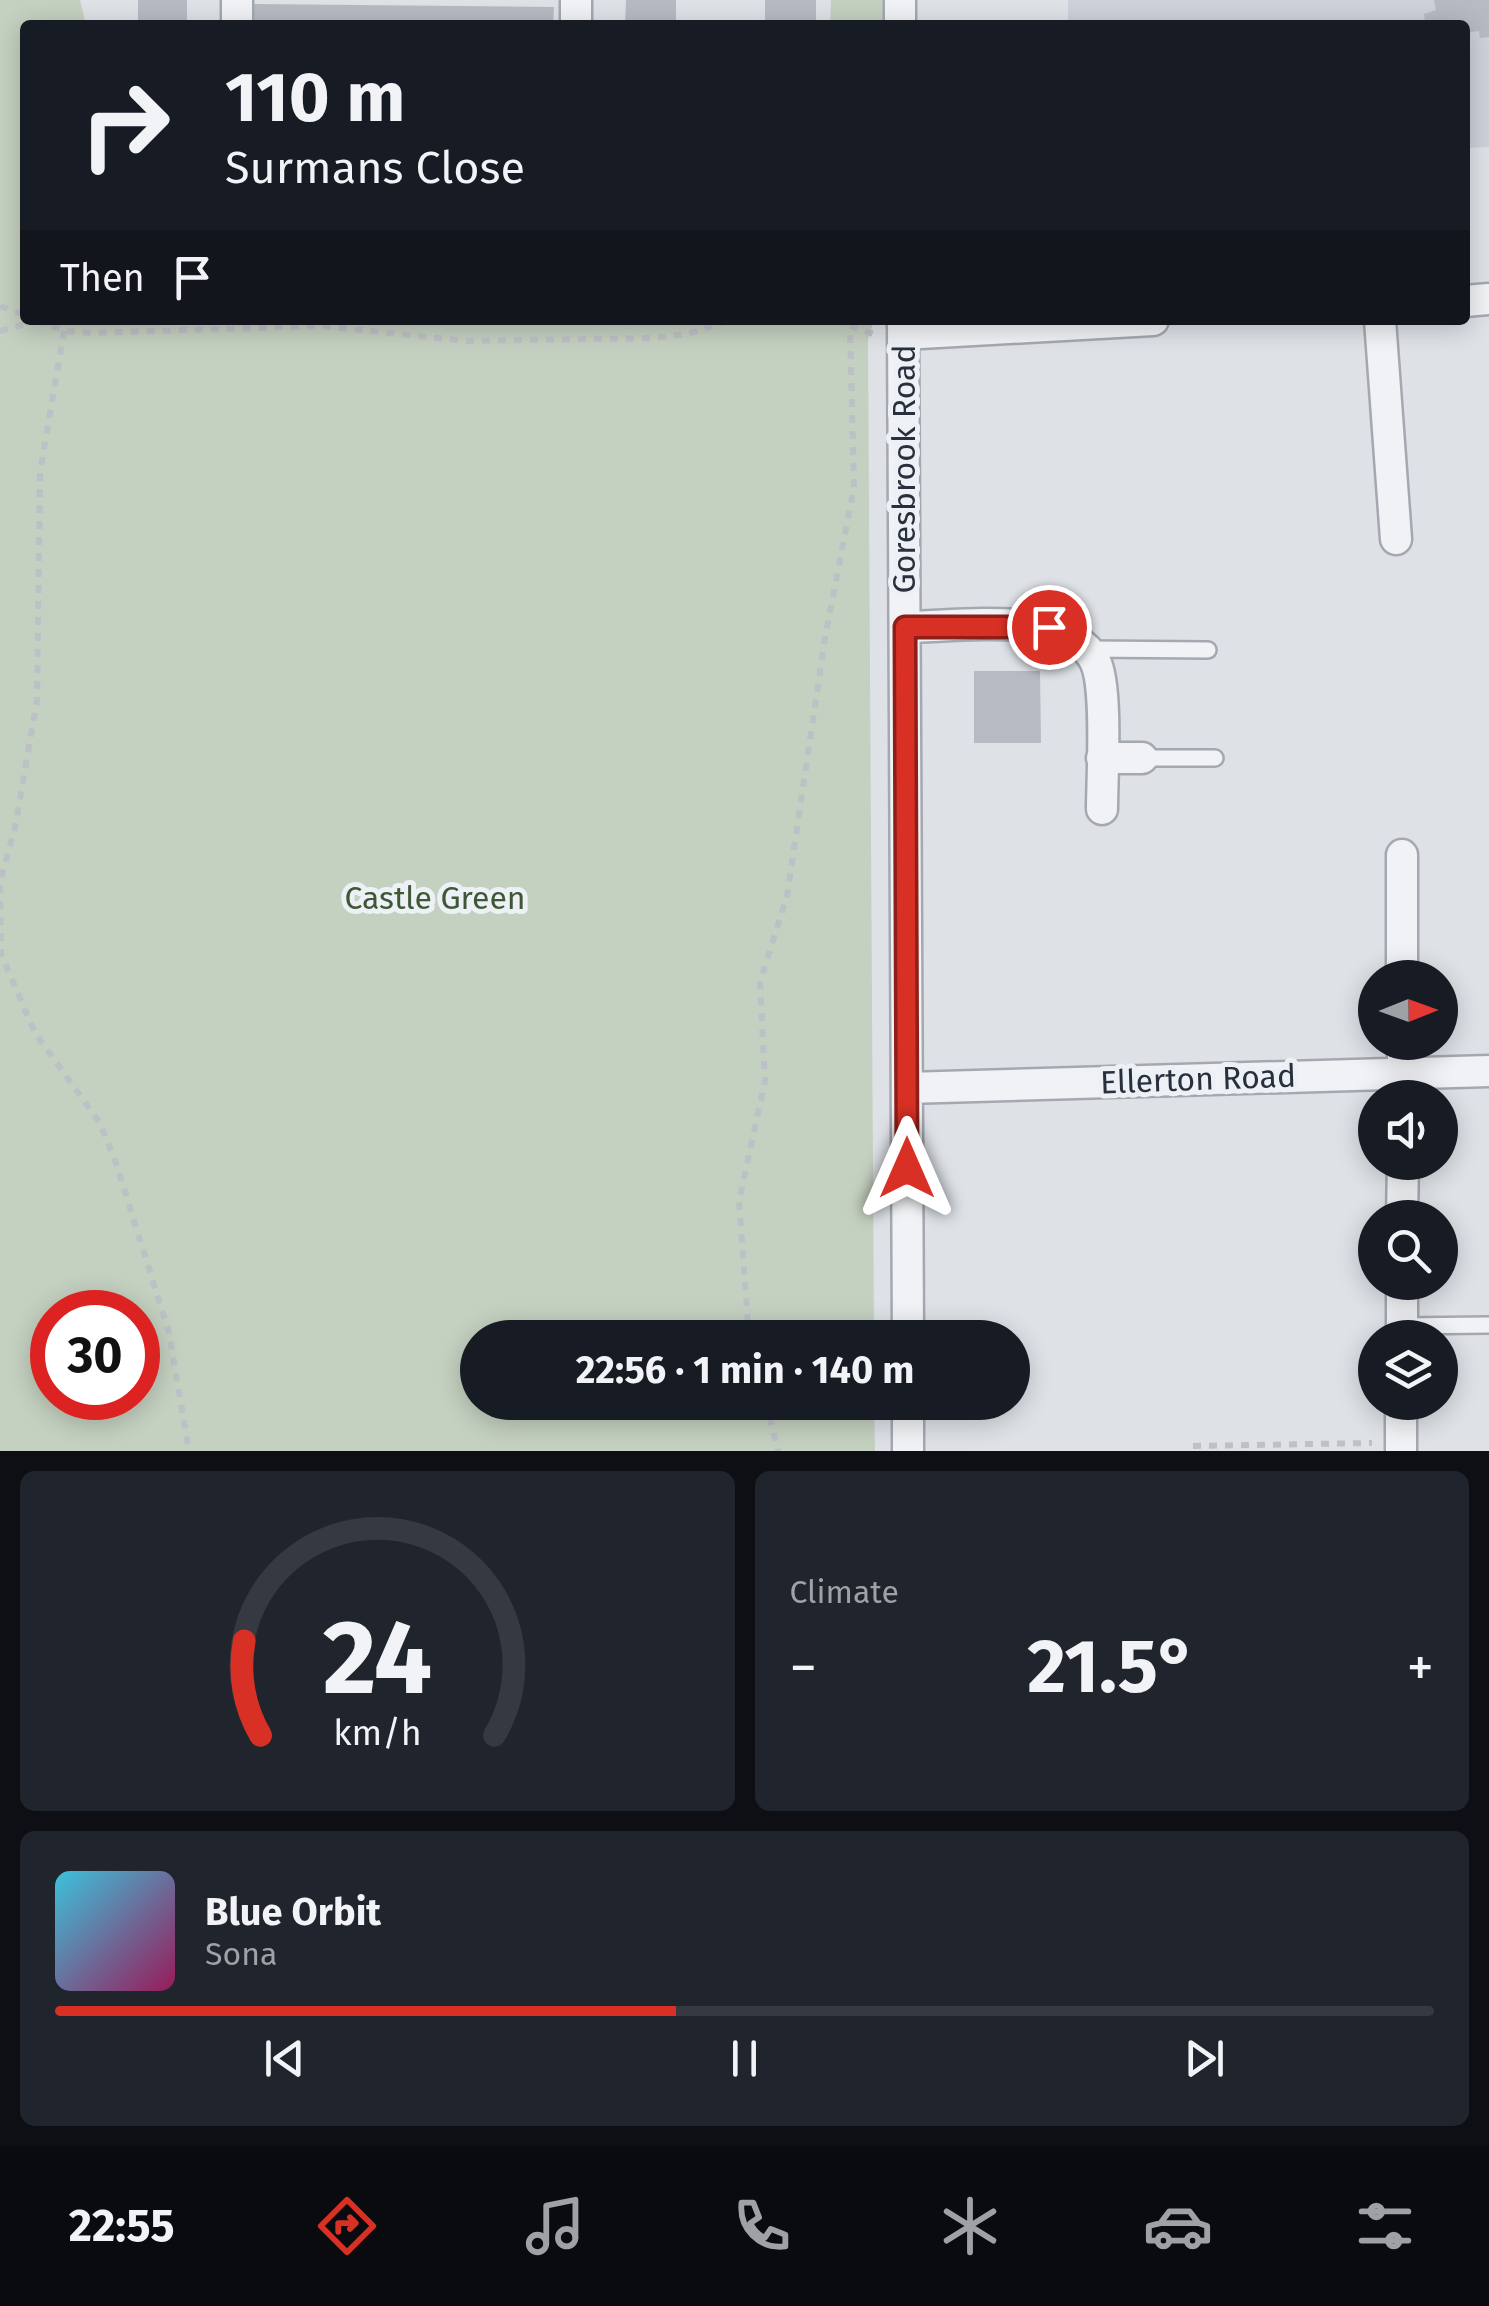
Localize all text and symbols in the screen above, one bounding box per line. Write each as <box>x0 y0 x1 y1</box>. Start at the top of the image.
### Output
text: 110 m <box>225 56 405 140</box>
icon: right <box>60 60 190 190</box>
text: Surmans Close <box>225 141 525 195</box>
icon: arrive <box>165 250 220 305</box>
text: Then <box>60 255 145 301</box>
street label: Goresbrook Road <box>885 344 923 594</box>
pin <box>1007 585 1092 670</box>
icon: arrive <box>1022 600 1077 655</box>
park label: Castle Green <box>344 879 526 917</box>
north arrow <box>1358 960 1458 1060</box>
map controls <box>1358 960 1458 1420</box>
street label: Ellerton Road <box>1099 1057 1297 1101</box>
button: sound <box>1358 1080 1458 1180</box>
position arrow <box>855 1116 959 1220</box>
button: search <box>1358 1200 1458 1300</box>
speed limit sign: 30 <box>30 1290 160 1420</box>
button: layers <box>1358 1320 1458 1420</box>
text: 22:56 · 1 min · 140 m <box>576 1347 914 1393</box>
text: Climate <box>790 1573 899 1611</box>
text: 24 <box>322 1596 432 1721</box>
text: 21.5° <box>1027 1622 1196 1712</box>
text: − <box>790 1635 817 1701</box>
text: + <box>1407 1635 1434 1701</box>
text: km/h <box>333 1712 421 1754</box>
text: Blue Orbit <box>205 1889 381 1935</box>
text: Sona <box>205 1935 277 1973</box>
icon: previous <box>257 2031 312 2086</box>
icon: pause <box>717 2031 772 2086</box>
icon: next <box>1177 2031 1232 2086</box>
icon: directions <box>312 2191 382 2261</box>
icon: music <box>520 2191 590 2261</box>
icon: phone <box>727 2191 797 2261</box>
icon: climate <box>935 2191 1005 2261</box>
icon: car <box>1143 2191 1213 2261</box>
icon: filters <box>1350 2191 1420 2261</box>
text: 22:55 <box>69 2199 175 2253</box>

